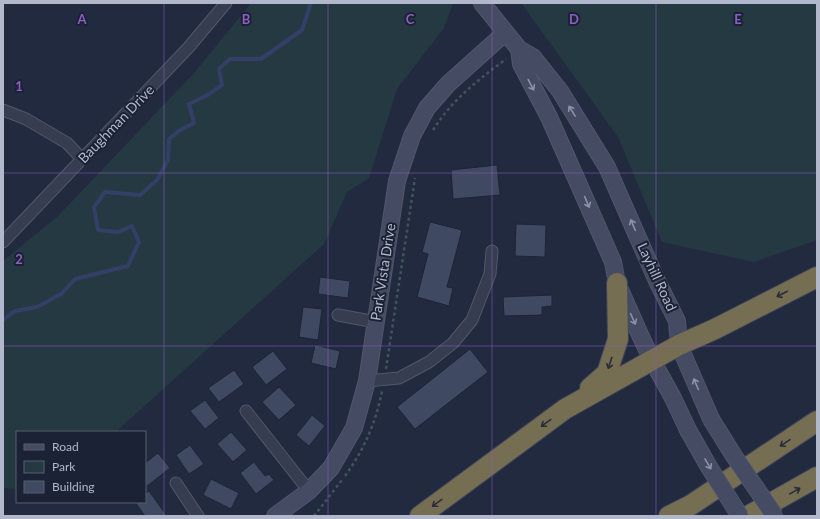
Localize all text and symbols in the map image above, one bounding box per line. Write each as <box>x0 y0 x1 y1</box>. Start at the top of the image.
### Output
text: A <box>76 11 87 27</box>
text: B <box>242 11 251 27</box>
text: C <box>406 11 415 27</box>
text: D <box>569 11 579 27</box>
text: E <box>734 11 742 27</box>
text: 1 <box>15 78 23 94</box>
one-way arrow <box>528 79 536 91</box>
street label: Baughman Drive <box>74 81 157 166</box>
one-way arrow <box>568 106 576 117</box>
one-way arrow <box>584 196 591 208</box>
one-way arrow <box>629 220 636 232</box>
street label: Park Vista Drive <box>366 222 399 322</box>
street label: Layhill Road <box>634 240 681 314</box>
text: 2 <box>15 251 23 267</box>
one-way arrow <box>776 291 788 299</box>
one-way arrow <box>630 312 637 324</box>
one-way arrow <box>606 356 613 369</box>
one-way arrow <box>692 378 699 390</box>
one-way arrow <box>541 419 552 427</box>
legend <box>16 431 146 503</box>
text: Road <box>52 439 79 454</box>
one-way arrow <box>780 439 791 447</box>
one-way arrow <box>704 458 712 470</box>
text: Park <box>52 459 76 474</box>
text: Building <box>52 479 95 494</box>
one-way arrow <box>789 486 801 494</box>
one-way arrow <box>432 499 443 508</box>

